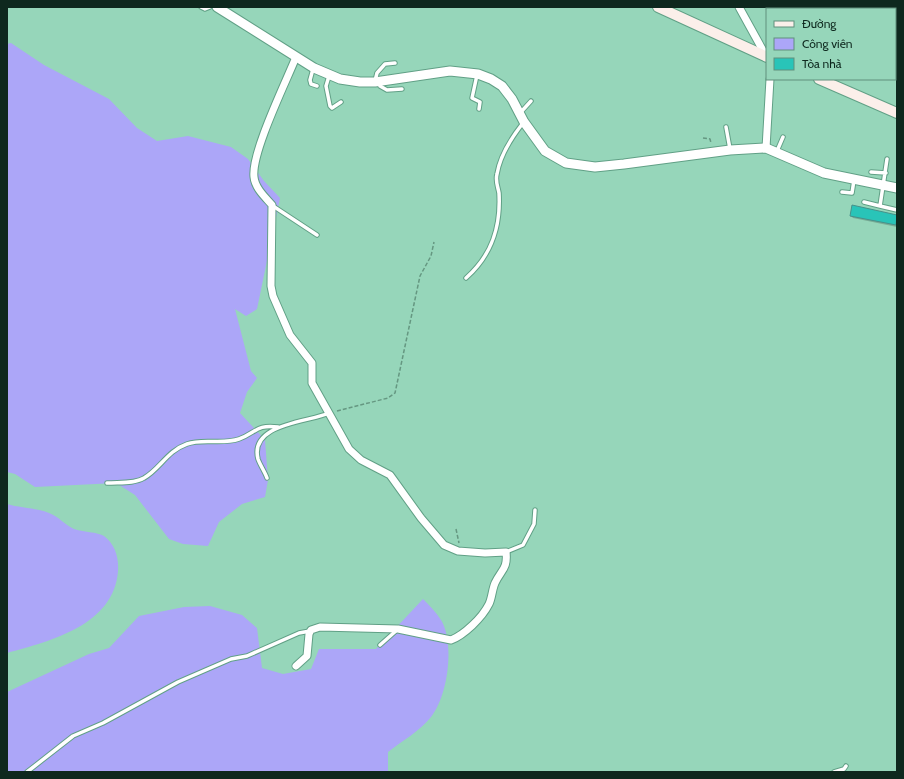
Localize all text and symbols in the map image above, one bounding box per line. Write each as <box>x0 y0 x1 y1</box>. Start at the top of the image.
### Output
legend <box>766 8 896 80</box>
text: Đường <box>802 16 837 31</box>
text: Công viên <box>802 36 853 51</box>
text: Tòa nhà <box>802 56 842 71</box>

